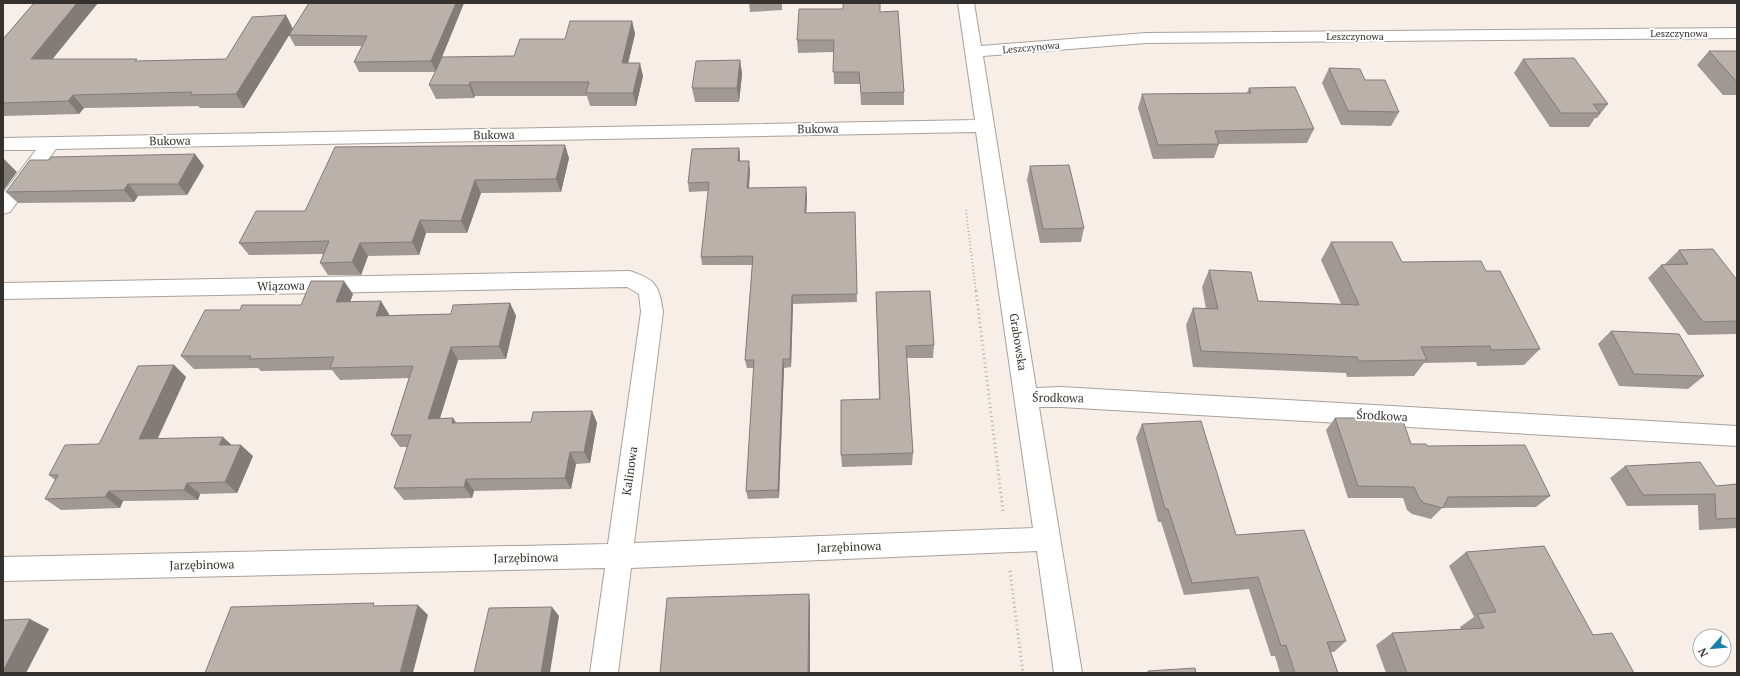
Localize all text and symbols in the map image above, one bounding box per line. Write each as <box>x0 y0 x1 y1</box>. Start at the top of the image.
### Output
street label: Leszczynowa <box>1650 27 1708 40</box>
street label: Leszczynowa <box>1326 30 1384 43</box>
street label: Leszczynowa <box>1002 39 1060 56</box>
street label: Bukowa <box>797 121 839 136</box>
street label: Bukowa <box>473 127 515 142</box>
street label: Bukowa <box>149 133 191 148</box>
street label: Wiązowa <box>257 278 305 293</box>
street label: Grabowska <box>1007 312 1030 372</box>
street label: Środkowa <box>1032 390 1084 405</box>
street label: Środkowa <box>1356 407 1408 424</box>
street label: Kalinowa <box>619 445 640 496</box>
street label: Jarzębinowa <box>816 538 882 555</box>
street label: Jarzębinowa <box>493 549 559 566</box>
street label: Jarzębinowa <box>169 556 235 573</box>
north arrow <box>1692 628 1732 668</box>
text: N <box>1695 645 1711 659</box>

